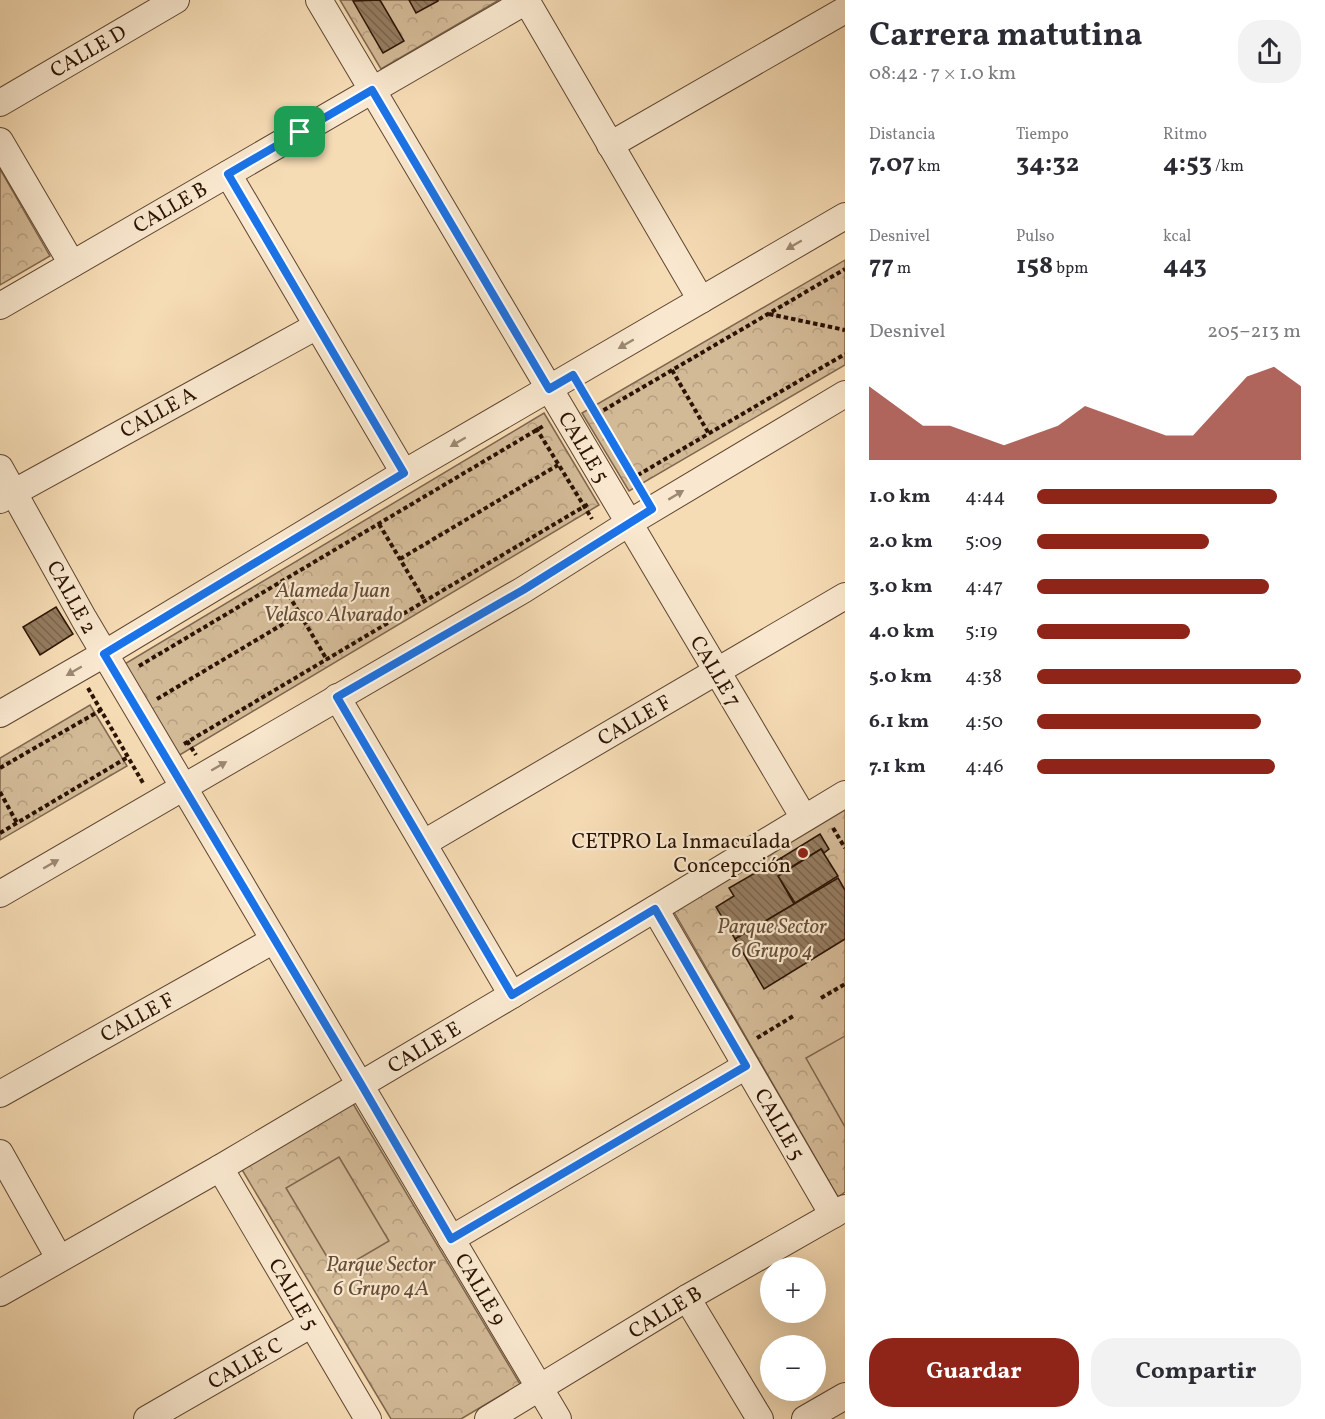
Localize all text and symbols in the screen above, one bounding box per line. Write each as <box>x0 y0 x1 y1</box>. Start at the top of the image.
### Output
text: Carrera matutina <box>869 14 1143 60</box>
street label: CALLE D <box>45 19 132 86</box>
button: share <box>1238 20 1301 83</box>
text: 08:42 · 7 × 1.0 km <box>869 60 1016 88</box>
pin <box>274 106 325 157</box>
icon: arrive <box>283 115 316 148</box>
text: Distancia <box>869 124 935 146</box>
text: Tiempo <box>1016 124 1069 146</box>
text: Ritmo <box>1163 124 1207 146</box>
text: 7.07 <box>869 146 915 182</box>
text: 34:32 <box>1016 146 1079 182</box>
text: 4:53 <box>1163 146 1212 182</box>
text: km <box>915 156 941 178</box>
text: /km <box>1212 156 1244 178</box>
street label: CALLE B <box>128 175 213 241</box>
text: Desnivel <box>869 226 930 248</box>
text: Pulso <box>1016 226 1054 248</box>
text: kcal <box>1163 226 1191 248</box>
one-way arrow <box>786 240 803 250</box>
text: 77 <box>869 248 894 284</box>
text: 158 <box>1016 248 1053 284</box>
text: 443 <box>1163 248 1207 284</box>
text: m <box>894 258 911 280</box>
text: bpm <box>1053 258 1088 280</box>
text: Desnivel <box>869 318 945 346</box>
text: 205–213 m <box>1207 318 1301 346</box>
one-way arrow <box>618 338 634 349</box>
street label: CALLE A <box>115 380 202 446</box>
street label: CALLE 5 <box>550 407 615 489</box>
one-way arrow <box>450 436 466 447</box>
text: 1.0 km <box>869 483 931 511</box>
text: 4:44 <box>965 483 1006 511</box>
one-way arrow <box>668 490 685 500</box>
text: 2.0 km <box>869 528 933 556</box>
text: 5:09 <box>965 528 1002 556</box>
street label: CALLE 2 <box>39 556 103 640</box>
text: 3.0 km <box>869 573 933 601</box>
text: 4:47 <box>965 573 1003 601</box>
park label: Alameda Juan Velasco Alvarado <box>263 577 403 630</box>
text: 4.0 km <box>869 618 935 646</box>
text: 5:19 <box>965 618 997 646</box>
street label: CALLE 7 <box>682 631 747 713</box>
text: 5.0 km <box>869 663 932 691</box>
text: 4:38 <box>965 663 1002 691</box>
one-way arrow <box>66 666 82 677</box>
street label: CALLE F <box>593 689 677 754</box>
text: 6.1 km <box>869 708 929 736</box>
text: 4:50 <box>965 708 1003 736</box>
text: 7.1 km <box>869 753 926 781</box>
text: 4:46 <box>965 753 1004 781</box>
one-way arrow <box>211 761 228 771</box>
place label: CETPRO La Inmaculada Concepcción <box>572 828 791 881</box>
marker: CETPRO La Inmaculada Concepcción <box>796 846 810 860</box>
one-way arrow <box>42 859 59 869</box>
park label: Parque Sector 6 Grupo 4 <box>717 913 827 966</box>
street label: CALLE F <box>96 986 180 1050</box>
street label: CALLE E <box>383 1015 467 1082</box>
street label: CALLE 5 <box>747 1083 811 1166</box>
street label: CALLE 9 <box>447 1248 513 1331</box>
park label: Parque Sector 6 Grupo 4A <box>326 1251 436 1304</box>
street label: CALLE 5 <box>261 1253 325 1336</box>
map controls <box>760 1257 826 1401</box>
button: + <box>760 1257 826 1323</box>
street label: CALLE B <box>623 1280 708 1347</box>
street label: CALLE C <box>203 1331 289 1397</box>
button: − <box>760 1335 826 1401</box>
button: Guardar <box>869 1338 1079 1407</box>
button: Compartir <box>1091 1338 1301 1407</box>

